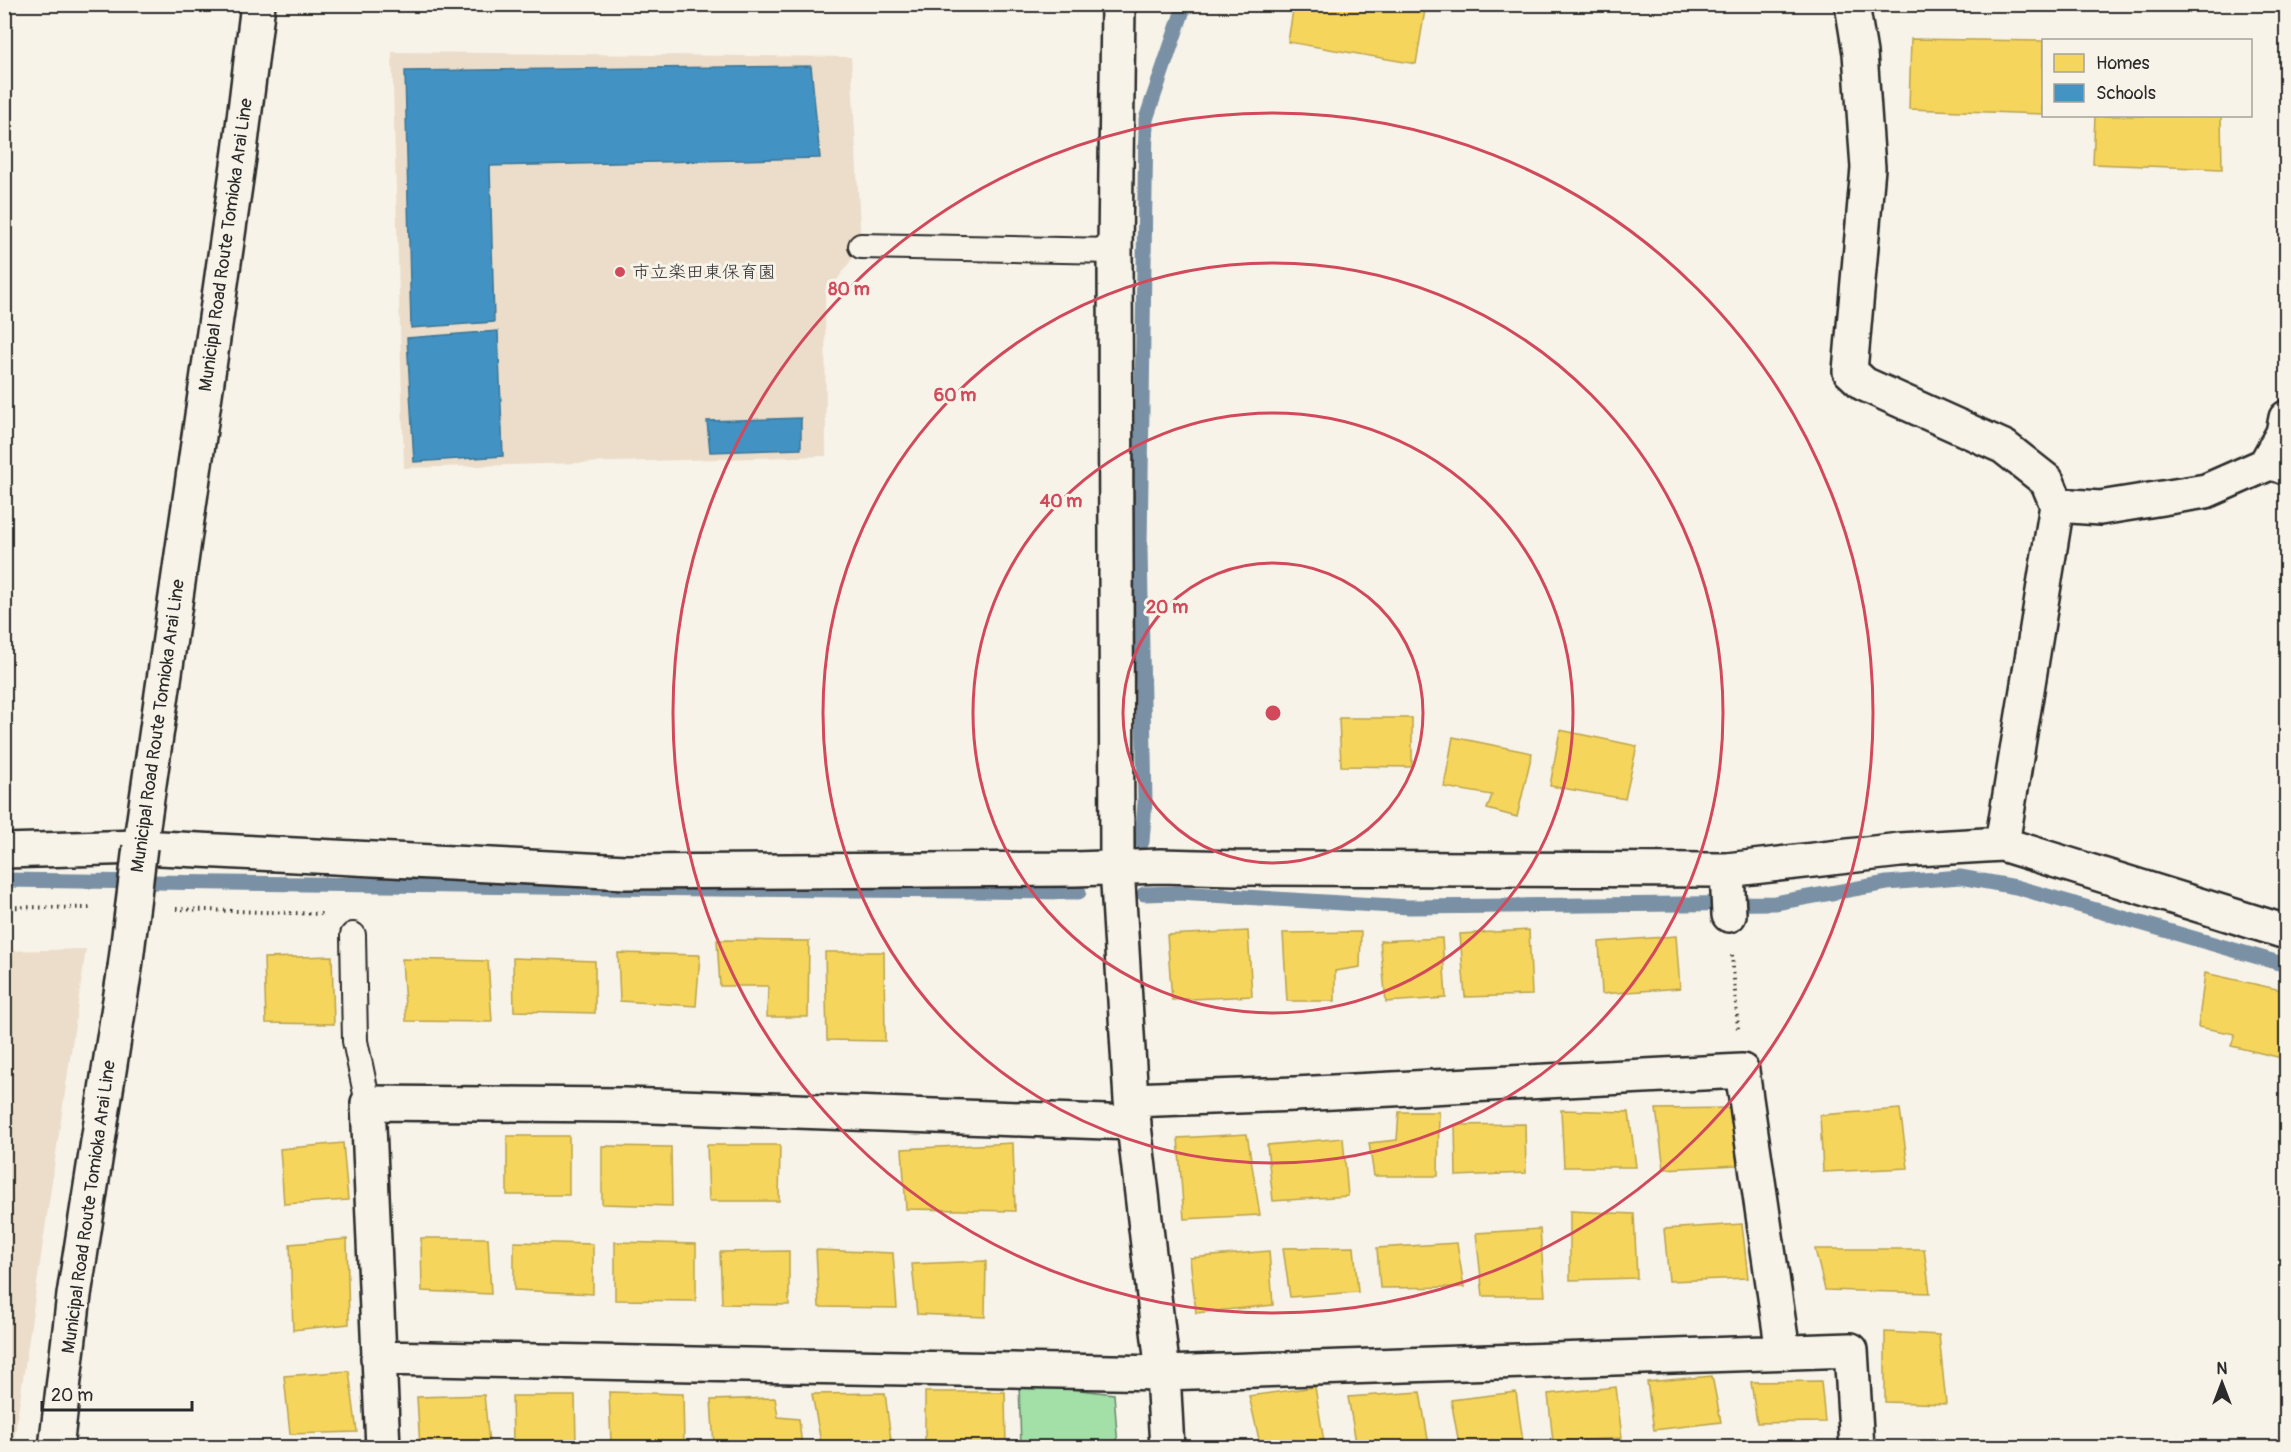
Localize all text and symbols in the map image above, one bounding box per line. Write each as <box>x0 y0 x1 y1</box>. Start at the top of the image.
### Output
legend <box>2042 39 2252 117</box>
text: Homes <box>2096 52 2149 75</box>
text: Schools <box>2096 82 2156 105</box>
street label: Municipal Road Route Tomioka Arai Line <box>194 97 258 393</box>
place label: 市立楽田東保育園 <box>632 261 776 284</box>
marker: 市立楽田東保育園 <box>613 265 627 279</box>
text: 80 m <box>828 278 870 301</box>
text: 60 m <box>934 384 976 407</box>
text: 40 m <box>1040 490 1082 513</box>
street label: Municipal Road Route Tomioka Arai Line <box>126 578 190 874</box>
text: 20 m <box>1146 596 1188 619</box>
centre of rings <box>1263 703 1283 723</box>
street label: Municipal Road Route Tomioka Arai Line <box>57 1059 121 1355</box>
north arrow <box>2192 1353 2252 1413</box>
text: N <box>2217 1359 2228 1379</box>
scale bar <box>42 1374 192 1412</box>
text: 20 m <box>51 1384 93 1407</box>

